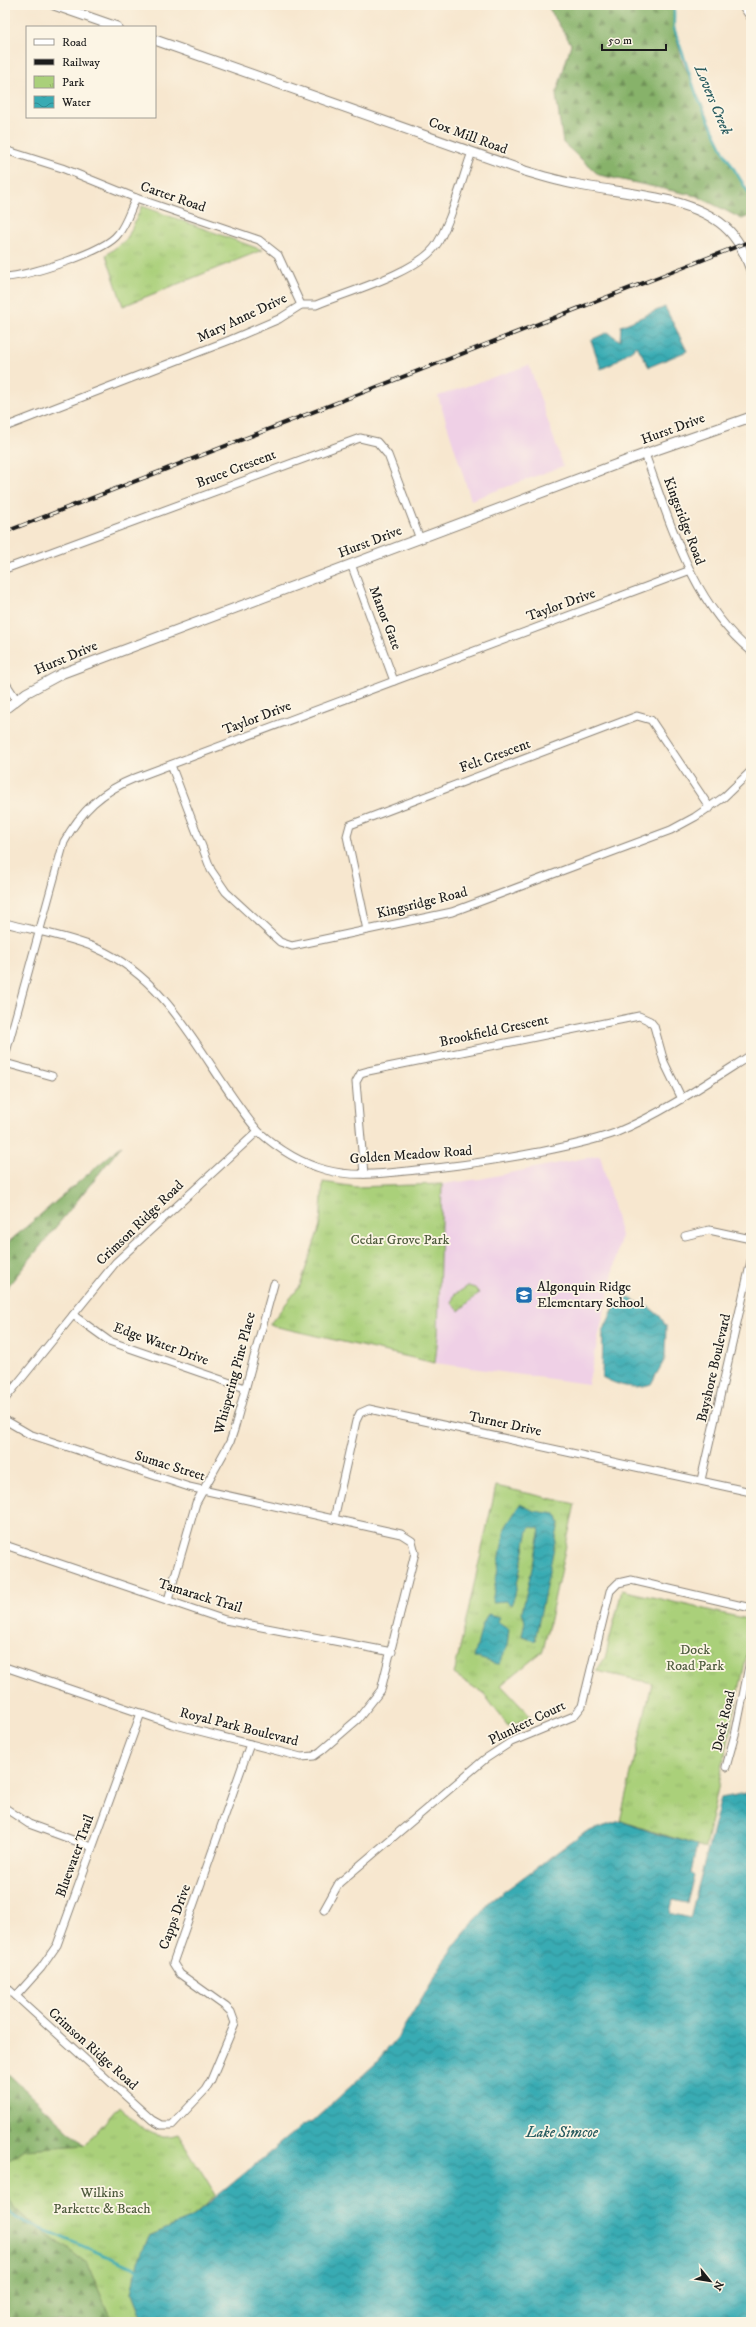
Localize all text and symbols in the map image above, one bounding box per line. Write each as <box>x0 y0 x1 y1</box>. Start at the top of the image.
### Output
legend <box>26 26 156 118</box>
scale bar <box>602 26 666 52</box>
text: 50 m <box>608 33 632 48</box>
text: Road <box>62 35 87 50</box>
text: Railway <box>62 55 100 70</box>
water label: Lovers Creek <box>689 61 736 138</box>
text: Park <box>62 75 84 90</box>
text: Water <box>61 95 91 110</box>
street label: Cox Mill Road <box>426 113 510 159</box>
street label: Carter Road <box>138 177 208 217</box>
street label: Mary Anne Drive <box>194 289 290 347</box>
street label: Hurst Drive <box>639 409 708 449</box>
street label: Bruce Crescent <box>194 445 279 492</box>
street label: Kingsridge Road <box>659 475 709 567</box>
street label: Hurst Drive <box>336 522 405 562</box>
street label: Manor Gate <box>365 583 405 653</box>
street label: Taylor Drive <box>524 584 598 626</box>
street label: Hurst Drive <box>32 637 100 679</box>
street label: Taylor Drive <box>220 697 294 739</box>
street label: Felt Crescent <box>457 735 533 777</box>
street label: Kingsridge Road <box>375 883 469 923</box>
street label: Brookfield Crescent <box>438 1011 551 1051</box>
street label: Golden Meadow Road <box>349 1142 473 1168</box>
street label: Crimson Ridge Road <box>92 1177 188 1269</box>
park label: Cedar Grove Park <box>350 1231 450 1249</box>
place label: Algonquin Ridge Elementary School <box>537 1278 645 1312</box>
school or university icon: Algonquin Ridge Elementary School <box>514 1285 534 1305</box>
street label: Whispering Pine Place <box>210 1310 260 1437</box>
street label: Bayshore Boulevard <box>693 1312 735 1424</box>
street label: Edge Water Drive <box>111 1318 211 1370</box>
street label: Turner Drive <box>467 1408 543 1441</box>
street label: Sumac Street <box>133 1447 208 1485</box>
street label: Tamarack Trail <box>156 1575 245 1618</box>
park label: Dock Road Park <box>666 1641 724 1675</box>
street label: Dock Road <box>708 1689 740 1753</box>
street label: Plunkett Court <box>486 1696 569 1749</box>
street label: Royal Park Boulevard <box>178 1704 300 1750</box>
street label: Bluewater Trail <box>52 1811 99 1900</box>
street label: Capps Drive <box>155 1882 195 1952</box>
street label: Crimson Ridge Road <box>44 2004 142 2094</box>
water label: Lake Simcoe <box>525 2123 599 2142</box>
park label: Wilkins Parkette & Beach <box>53 2184 151 2218</box>
north arrow <box>690 2261 730 2301</box>
text: N <box>709 2278 726 2293</box>

